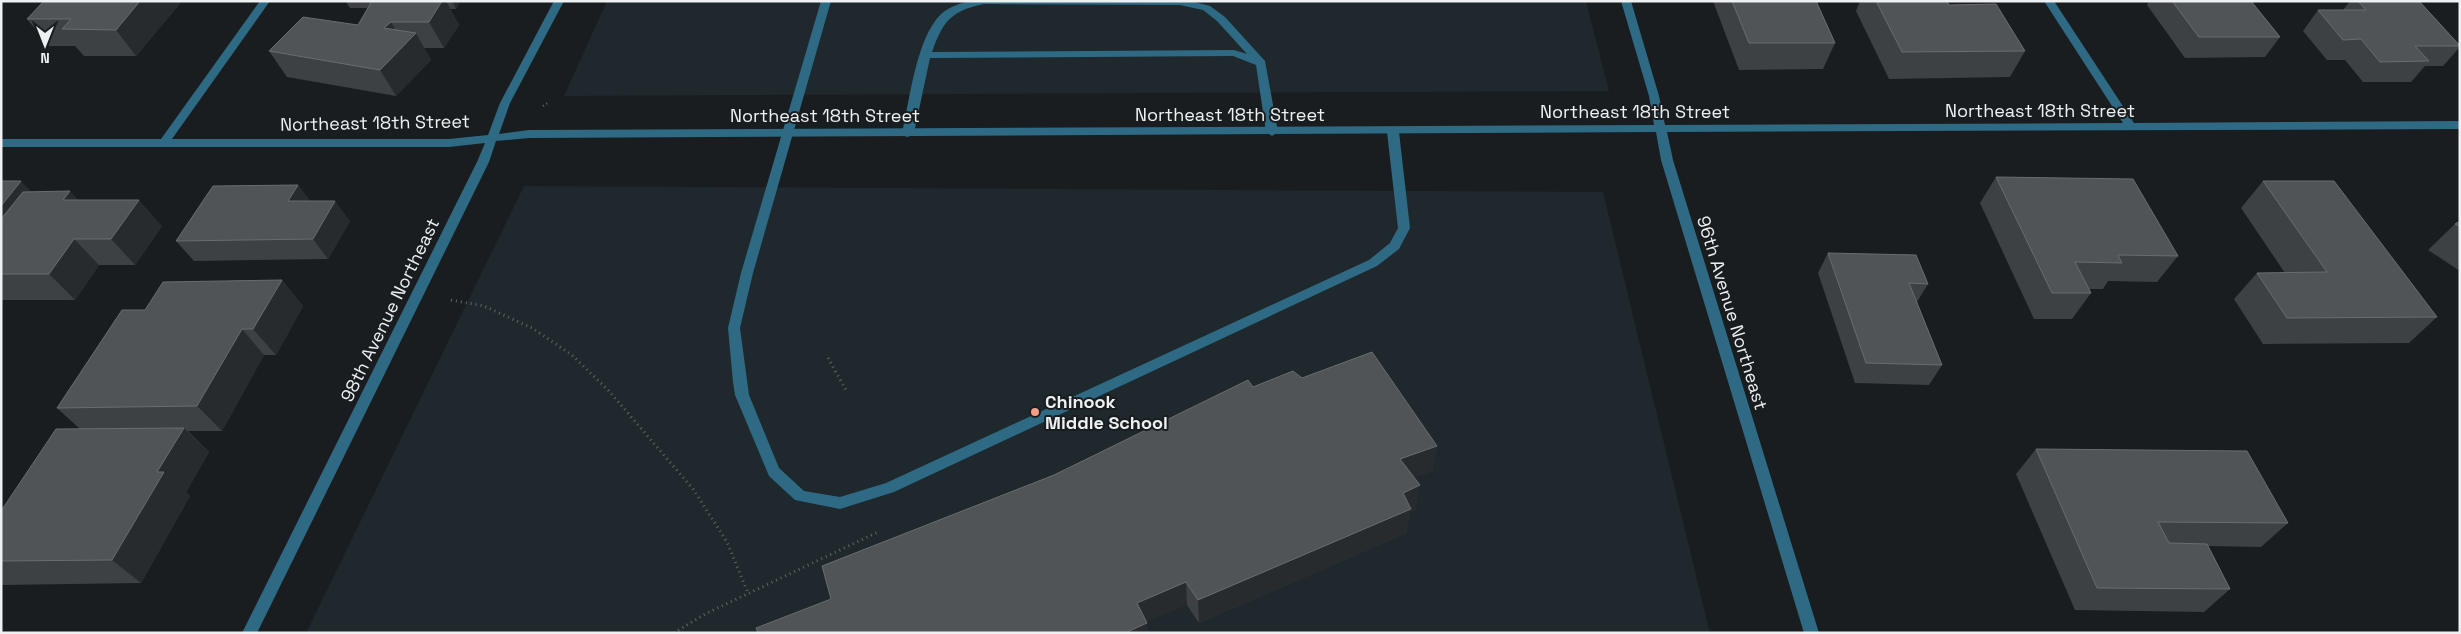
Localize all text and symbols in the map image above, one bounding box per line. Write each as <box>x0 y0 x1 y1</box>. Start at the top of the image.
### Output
north arrow <box>20 20 70 70</box>
text: N <box>40 49 50 67</box>
street label: Northeast 18th Street <box>1945 99 2135 122</box>
street label: Northeast 18th Street <box>1540 100 1730 123</box>
street label: Northeast 18th Street <box>1135 103 1325 126</box>
street label: Northeast 18th Street <box>730 104 920 127</box>
street label: Northeast 18th Street <box>280 109 470 136</box>
street label: 96th Avenue Northeast <box>1692 213 1773 413</box>
street label: 98th Avenue Northeast <box>335 214 444 406</box>
place label: Chinook Middle School <box>1045 390 1168 434</box>
marker: Chinook Middle School <box>1029 406 1041 418</box>

